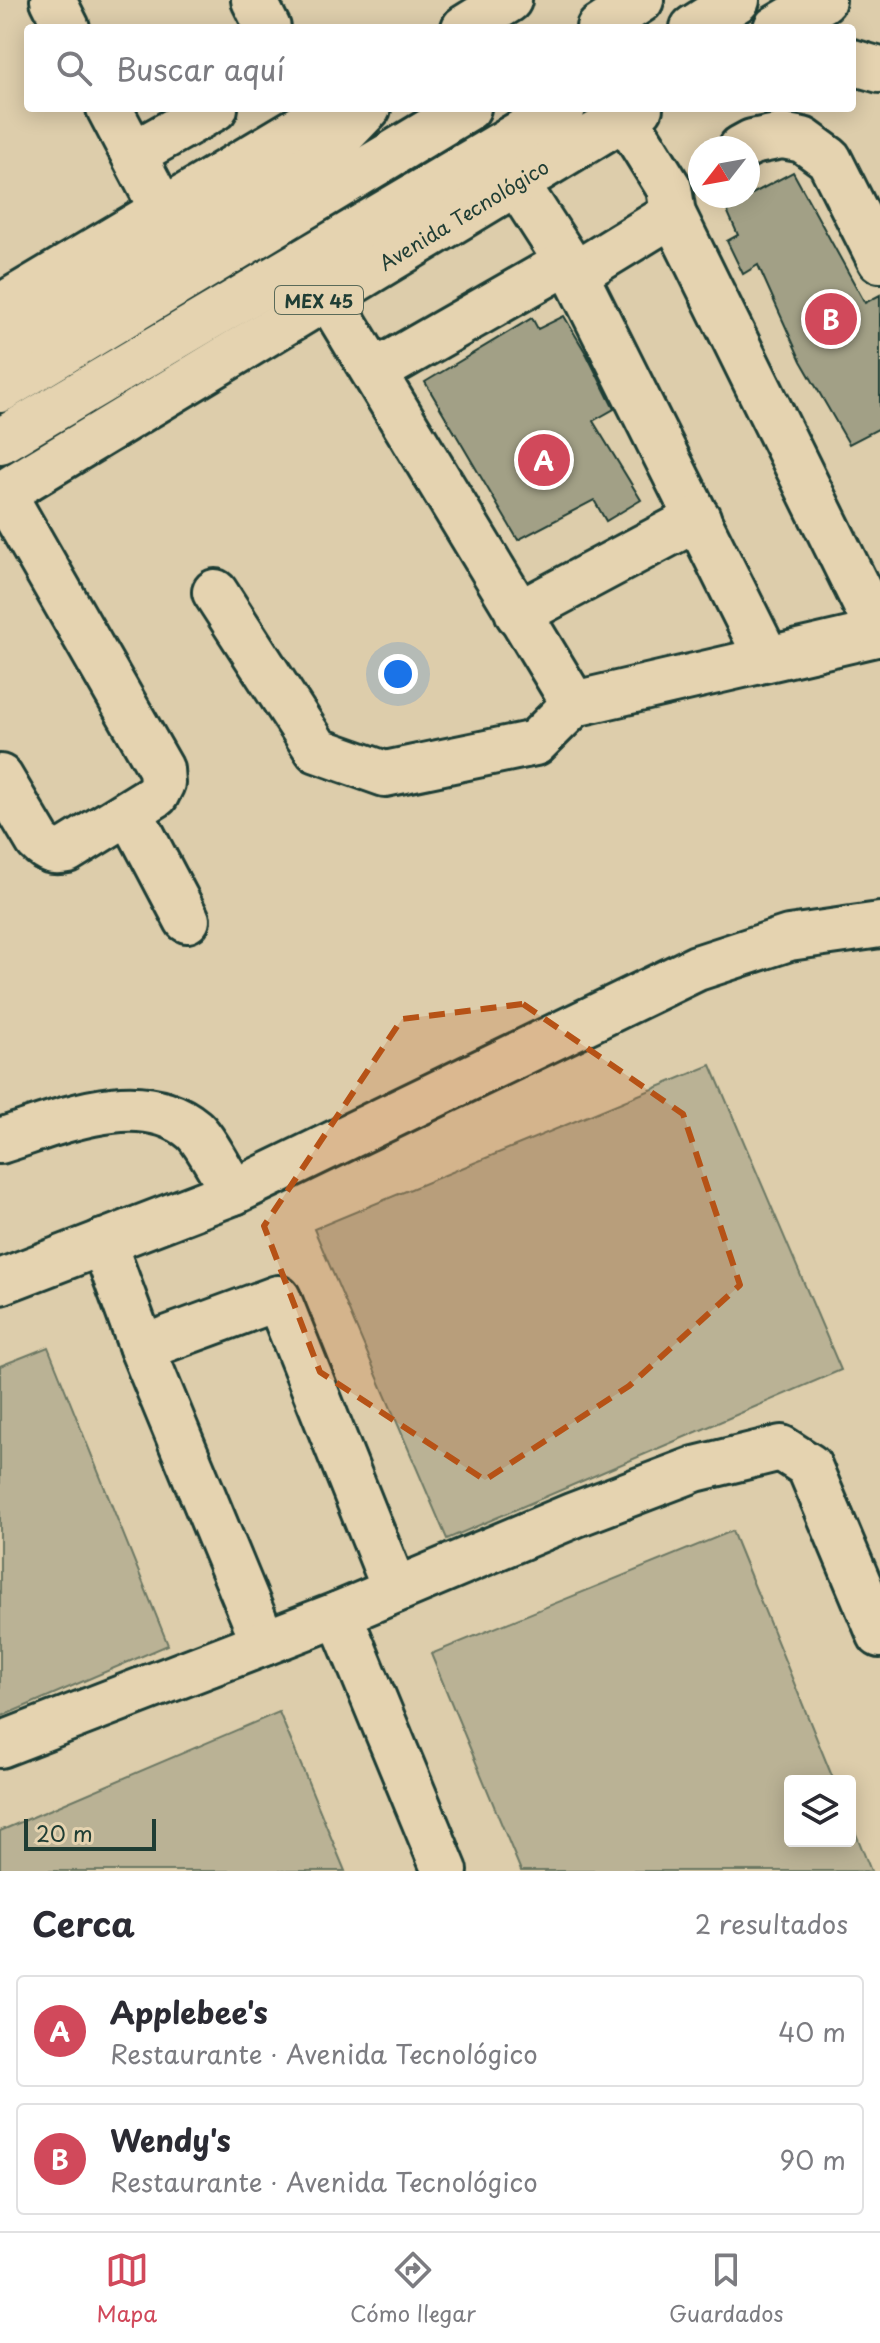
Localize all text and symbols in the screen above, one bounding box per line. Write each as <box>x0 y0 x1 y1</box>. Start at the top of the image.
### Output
search box <box>24 24 856 112</box>
icon: search <box>52 46 96 90</box>
text: Buscar aquí <box>116 46 285 91</box>
north arrow <box>688 136 760 208</box>
street label: Avenida Tecnológico <box>373 152 554 277</box>
road number: MEX 45 <box>275 286 363 314</box>
pin: B <box>805 289 857 349</box>
pin: A <box>518 430 570 490</box>
your location <box>378 654 418 694</box>
map controls <box>784 1775 856 1847</box>
button: layers <box>784 1775 856 1847</box>
scale bar <box>24 1815 156 1851</box>
text: 20 m <box>36 1816 93 1849</box>
text: Cerca <box>32 1897 135 1949</box>
text: 2 resultados <box>695 1904 848 1943</box>
text: Applebee's <box>110 1989 268 2034</box>
text: A <box>50 2012 70 2051</box>
text: 40 m <box>778 2012 846 2051</box>
text: Restaurante · Avenida Tecnológico <box>110 2034 538 2073</box>
text: Wendy's <box>110 2117 231 2162</box>
text: B <box>51 2140 69 2179</box>
text: 90 m <box>779 2140 846 2179</box>
text: Restaurante · Avenida Tecnológico <box>110 2162 538 2201</box>
tab: Mapa <box>97 2248 157 2329</box>
tab: Cómo llegar <box>350 2248 476 2329</box>
tab: Guardados <box>669 2248 783 2329</box>

